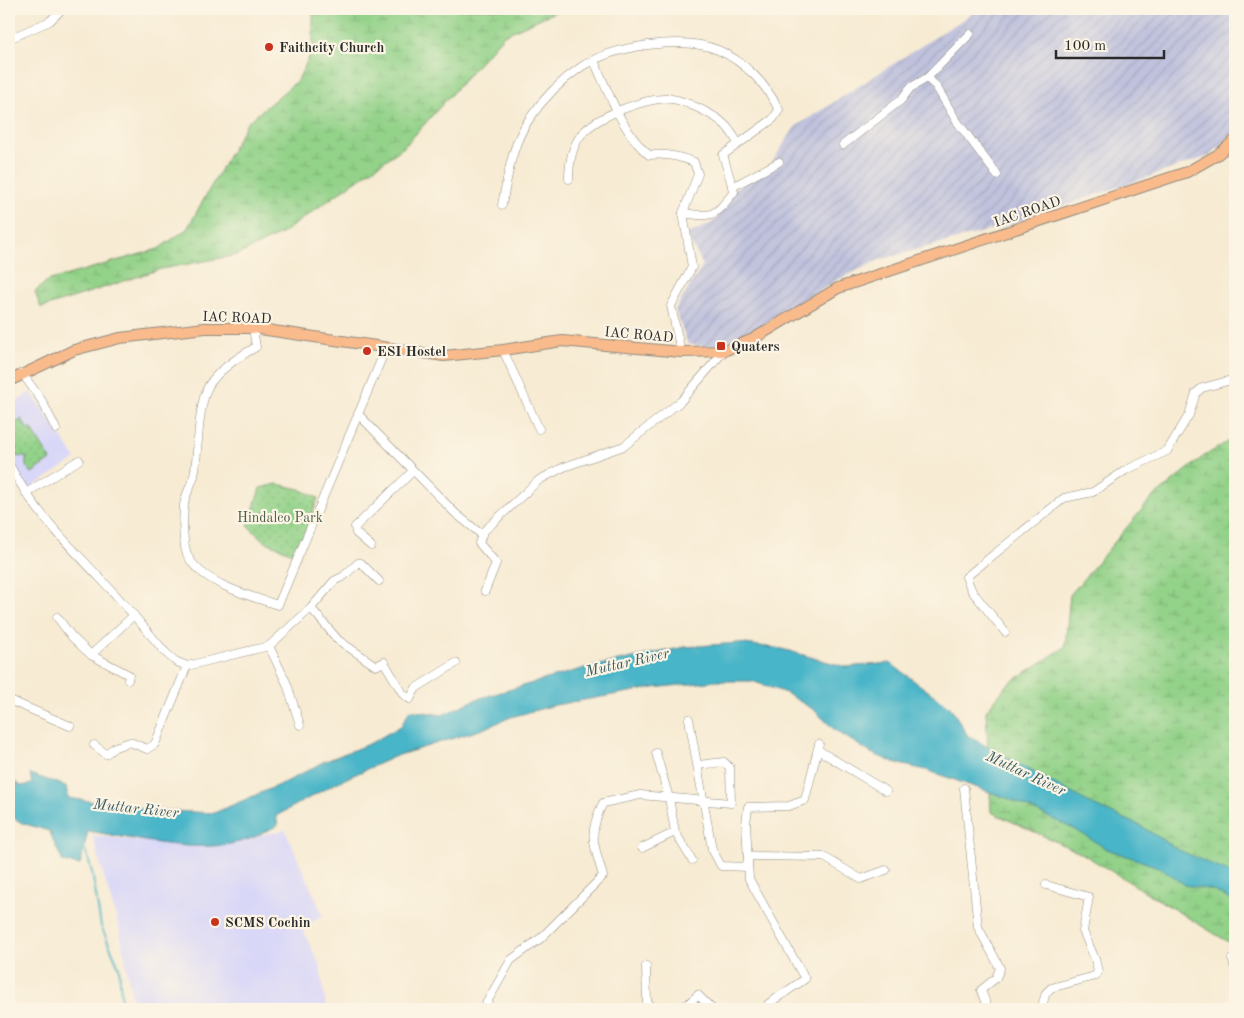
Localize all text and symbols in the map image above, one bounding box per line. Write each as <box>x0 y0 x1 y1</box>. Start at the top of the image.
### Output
scale bar <box>1056 28 1164 60</box>
text: 100 m <box>1064 39 1106 54</box>
marker: Faithcity Church <box>263 41 275 53</box>
place label: Faithcity Church <box>279 41 385 55</box>
street label: IAC ROAD <box>992 194 1063 230</box>
street label: IAC ROAD <box>202 310 272 326</box>
street label: IAC ROAD <box>604 325 674 345</box>
marker: Quaters <box>715 340 727 352</box>
place label: Quaters <box>731 340 780 354</box>
marker: ESI Hostel <box>361 345 373 357</box>
place label: ESI Hostel <box>377 345 446 359</box>
park label: Hindalco Park <box>237 511 323 525</box>
water label: Muttar River <box>583 646 671 681</box>
water label: Muttar River <box>982 749 1068 800</box>
water label: Muttar River <box>91 797 180 821</box>
marker: SCMS Cochin <box>209 916 221 928</box>
place label: SCMS Cochin <box>225 916 311 930</box>

